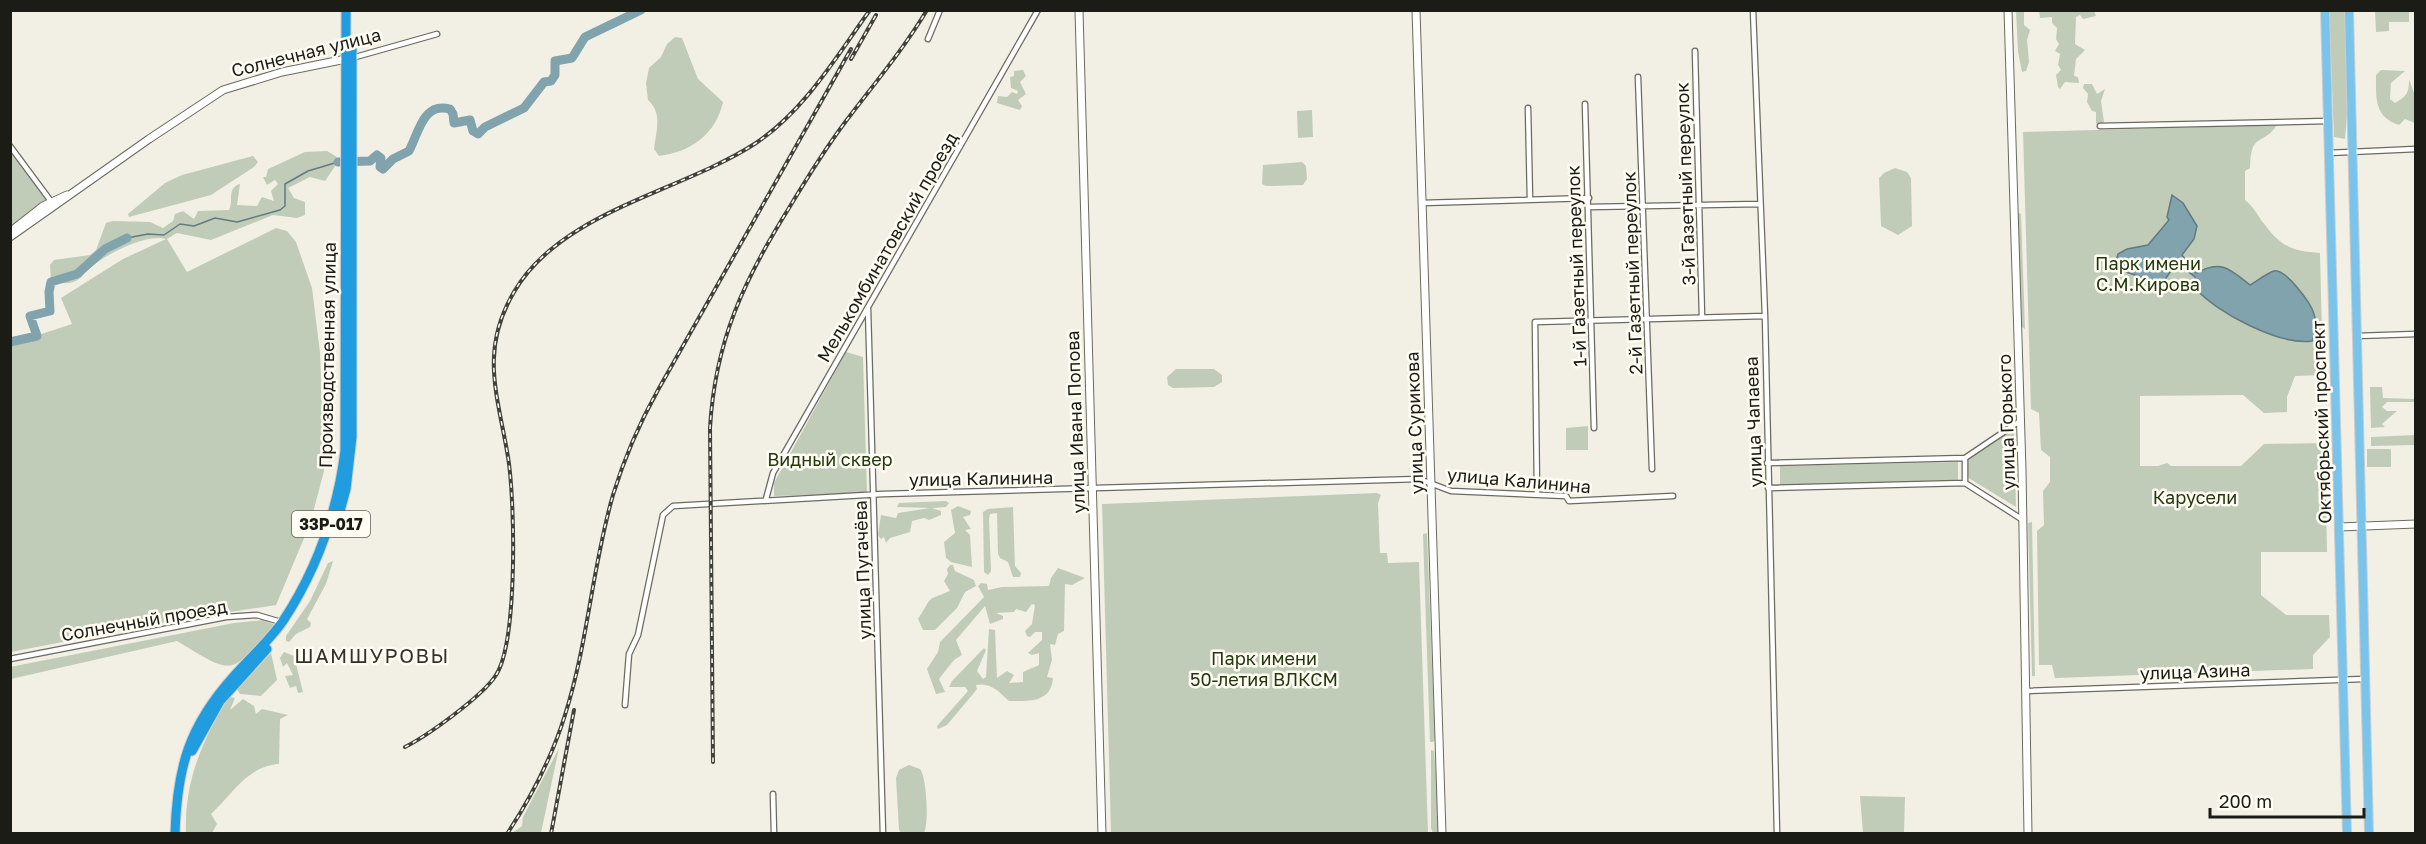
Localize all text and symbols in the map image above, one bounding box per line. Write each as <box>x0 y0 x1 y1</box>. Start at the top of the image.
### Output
street label: Солнечная улица <box>229 23 383 81</box>
street label: 3-й Газетный переулок <box>1670 82 1700 286</box>
street label: Мелькомбинатовский проезд <box>812 128 962 366</box>
street label: 1-й Газетный переулок <box>1561 165 1591 367</box>
street label: 2-й Газетный переулок <box>1617 171 1647 375</box>
street label: Производственная улица <box>314 242 340 468</box>
park label: Парк имени С.М.Кирова <box>2095 252 2201 295</box>
street label: Октябрьский проспект <box>2306 320 2336 524</box>
street label: улица Ивана Попова <box>1061 330 1089 514</box>
street label: улица Сурикова <box>1401 351 1427 495</box>
street label: улица Горького <box>1993 353 2019 491</box>
street label: улица Чапаева <box>1740 356 1766 488</box>
park label: Видный сквер <box>767 448 893 470</box>
street label: улица Калинина <box>1446 463 1592 497</box>
street label: улица Калинина <box>909 466 1053 490</box>
park label: Карусели <box>2153 486 2237 508</box>
street label: улица Пугачёва <box>849 500 875 640</box>
road number: 33Р-017 <box>292 511 370 537</box>
street label: Солнечный проезд <box>59 595 229 645</box>
district label: ШАМШУРОВЫ <box>294 643 450 667</box>
park label: Парк имени 50-летия ВЛКСМ <box>1190 647 1338 690</box>
street label: улица Азина <box>2139 658 2251 684</box>
scale bar <box>2210 781 2364 819</box>
text: 200 m <box>2219 790 2272 812</box>

